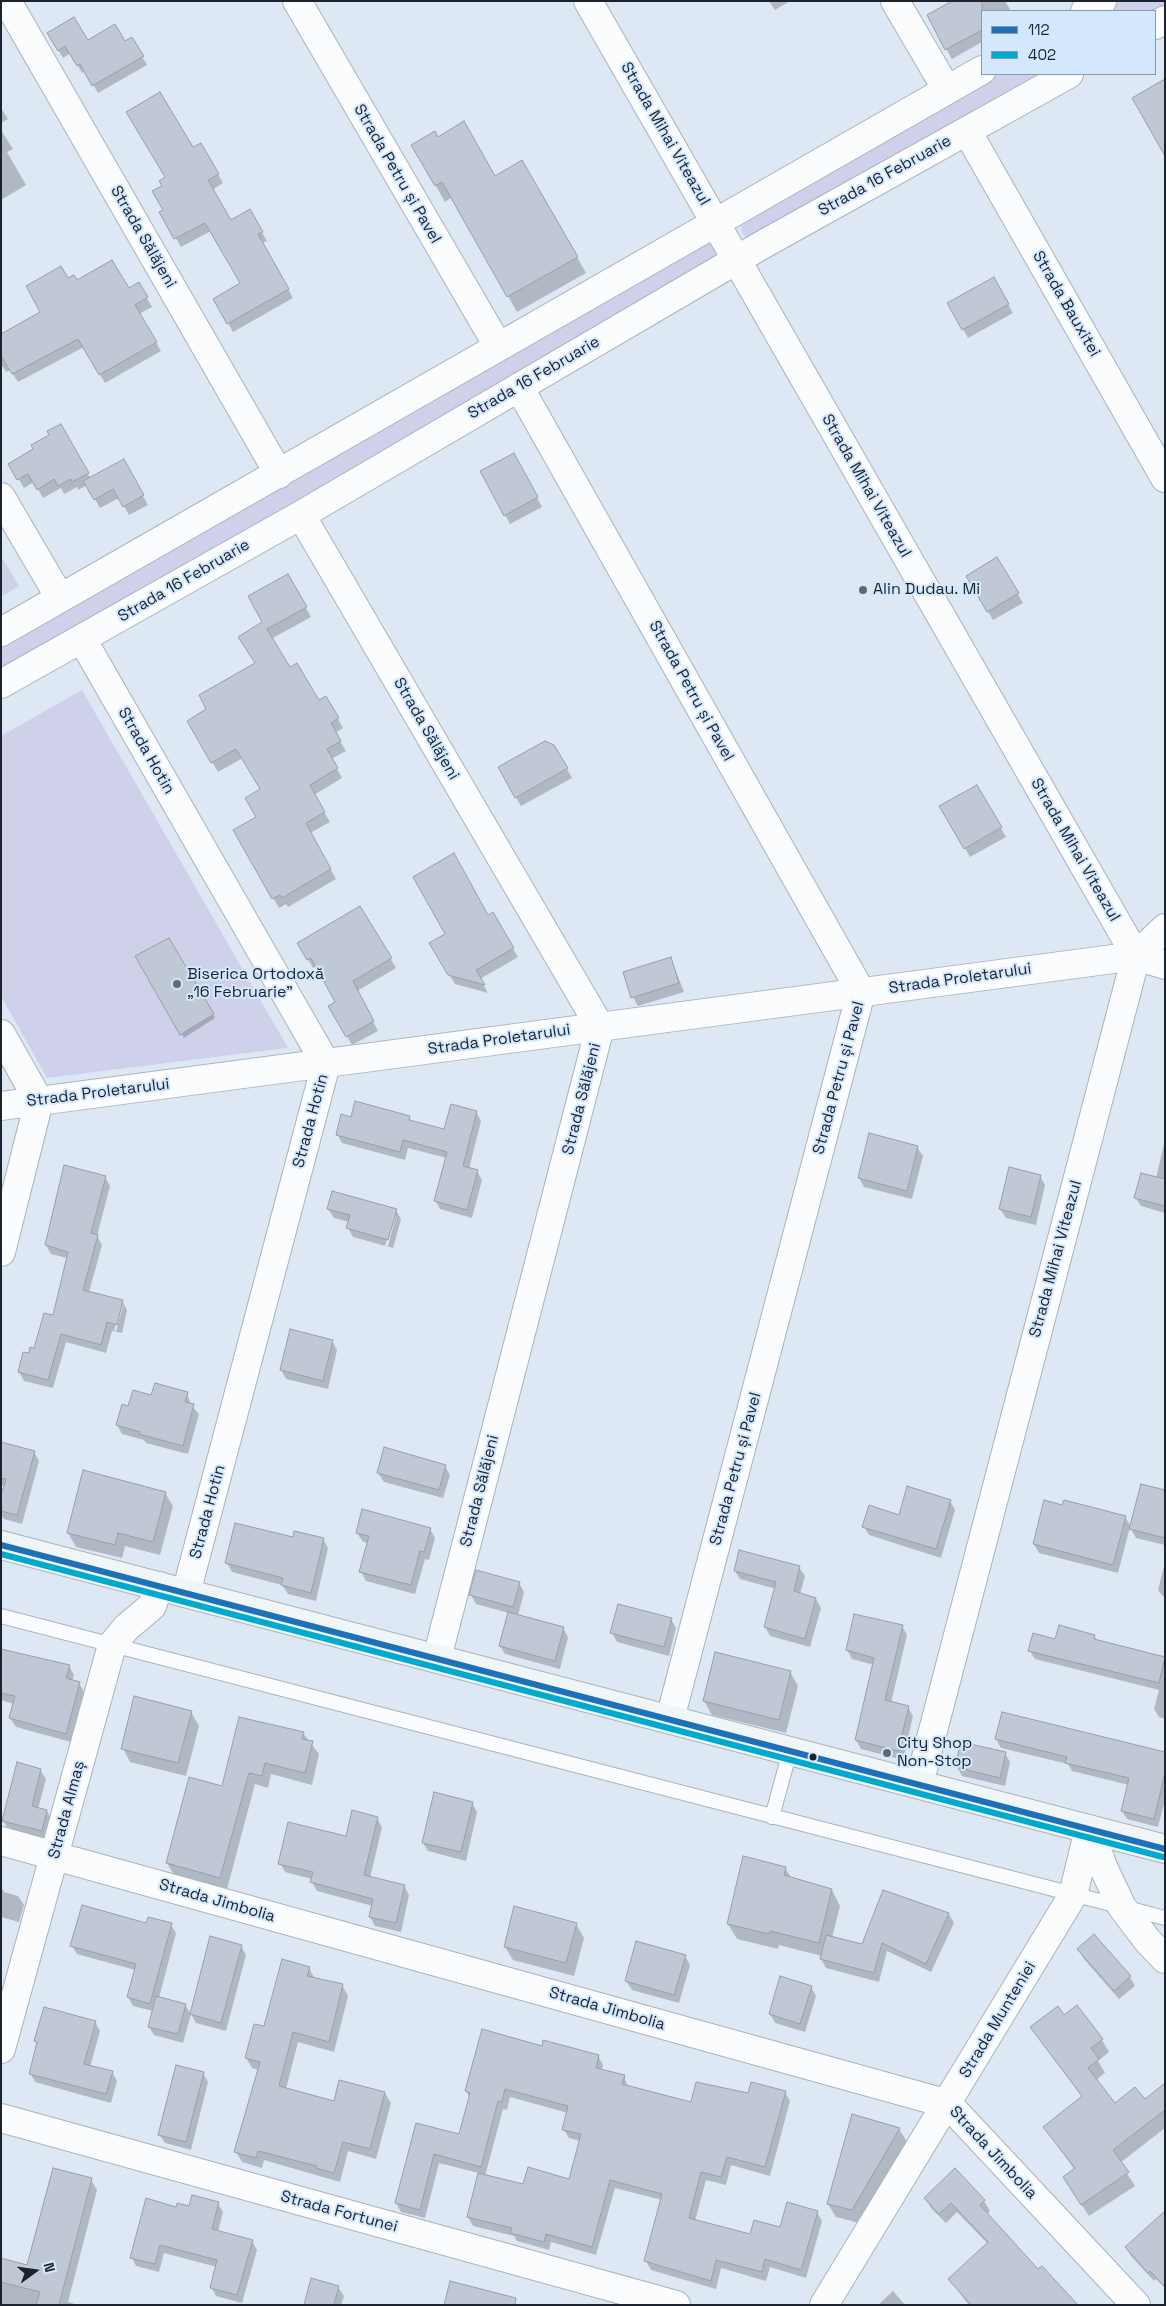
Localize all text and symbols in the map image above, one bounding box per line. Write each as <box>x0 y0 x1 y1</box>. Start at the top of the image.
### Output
legend <box>981 10 1156 75</box>
text: 112 <box>1028 20 1050 39</box>
text: 402 <box>1028 45 1056 64</box>
street label: Strada Mihai Viteazul <box>616 59 714 209</box>
street label: Strada Petru și Pavel <box>349 101 445 247</box>
street label: Strada 16 Februarie <box>815 132 955 220</box>
street label: Strada Sălăjeni <box>106 182 180 292</box>
street label: Strada Bauxitei <box>1028 248 1104 360</box>
street label: Strada 16 Februarie <box>465 332 603 424</box>
street label: Strada Mihai Viteazul <box>817 411 915 561</box>
street label: Strada 16 Februarie <box>115 535 253 627</box>
place label: Alin Dudau. Mi <box>873 580 980 600</box>
marker: Alin Dudau. Mi <box>857 584 869 596</box>
street label: Strada Petru și Pavel <box>644 617 738 765</box>
street label: Strada Sălăjeni <box>389 674 463 784</box>
street label: Strada Hotin <box>114 704 178 798</box>
street label: Strada Mihai Viteazul <box>1026 775 1124 925</box>
street label: Strada Proletarului <box>887 959 1033 999</box>
place label: Biserica Ortodoxă „16 Februarie” <box>187 965 324 1003</box>
marker: Biserica Ortodoxă „16 Februarie” <box>171 978 183 990</box>
street label: Strada Petru și Pavel <box>809 999 869 1157</box>
street label: Strada Proletarului <box>426 1020 572 1060</box>
street label: Strada Sălăjeni <box>559 1041 605 1157</box>
street label: Strada Hotin <box>289 1072 333 1170</box>
street label: Strada Proletarului <box>25 1075 171 1111</box>
street label: Strada Mihai Viteazul <box>1026 1178 1086 1340</box>
street label: Strada Petru și Pavel <box>706 1390 766 1548</box>
street label: Strada Sălăjeni <box>457 1433 503 1549</box>
street label: Strada Hotin <box>186 1463 230 1561</box>
place label: City Shop Non-Stop <box>897 1734 972 1772</box>
marker: City Shop Non-Stop <box>881 1747 893 1759</box>
unlabelled marker <box>808 1752 818 1762</box>
street label: Strada Almaș <box>45 1759 89 1861</box>
street label: Strada Jimbolia <box>157 1875 277 1927</box>
street label: Strada Munteniei <box>956 1958 1040 2082</box>
street label: Strada Jimbolia <box>547 1983 667 2035</box>
street label: Strada Jimbolia <box>945 2103 1041 2203</box>
street label: Strada Fortunei <box>278 2187 400 2237</box>
north arrow <box>10 2246 60 2296</box>
text: N <box>40 2261 59 2274</box>

